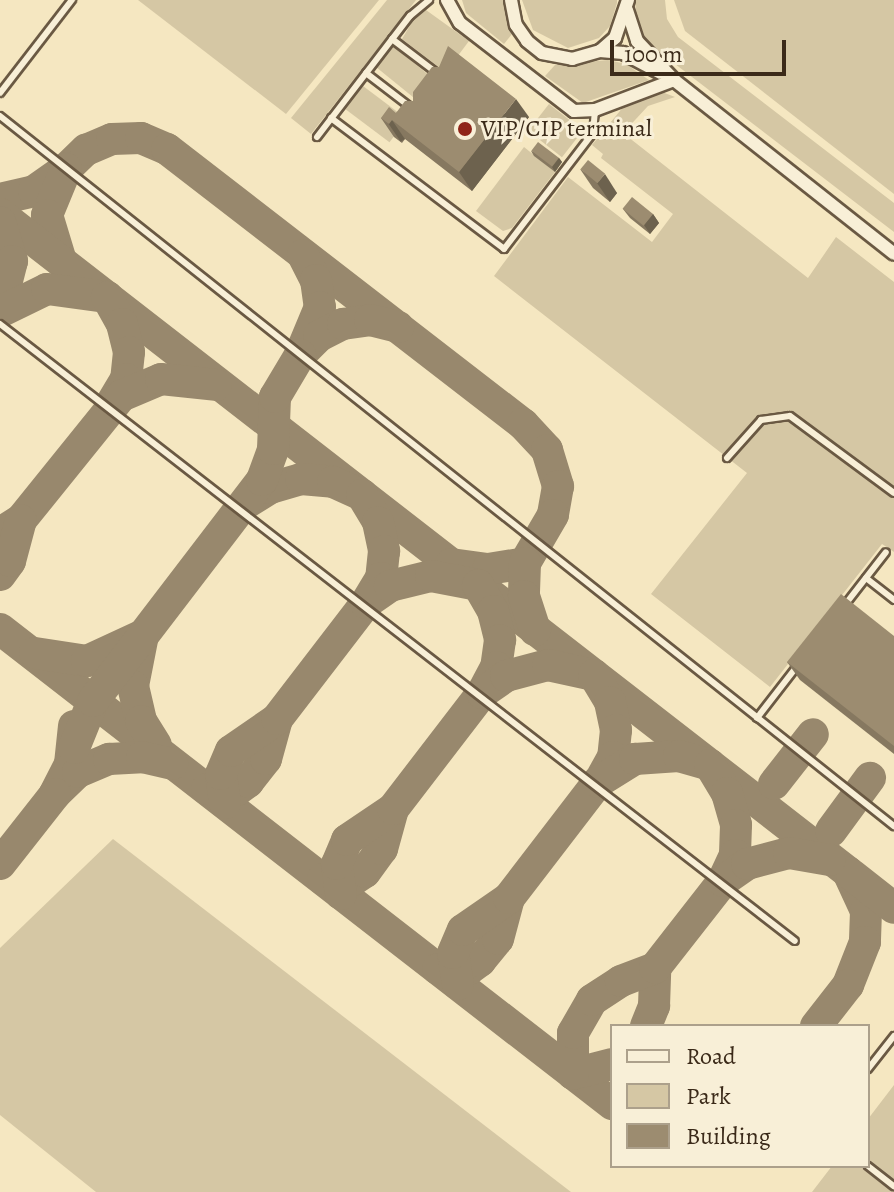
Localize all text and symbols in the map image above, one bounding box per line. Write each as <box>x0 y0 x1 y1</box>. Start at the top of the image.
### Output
scale bar <box>614 24 790 74</box>
text: 100 m <box>624 38 683 70</box>
place label: VIP/CIP terminal <box>481 115 652 143</box>
marker: VIP/CIP terminal <box>456 120 474 138</box>
legend <box>610 1024 870 1168</box>
text: Road <box>686 1040 736 1072</box>
text: Park <box>686 1080 731 1112</box>
text: Building <box>686 1120 771 1152</box>

